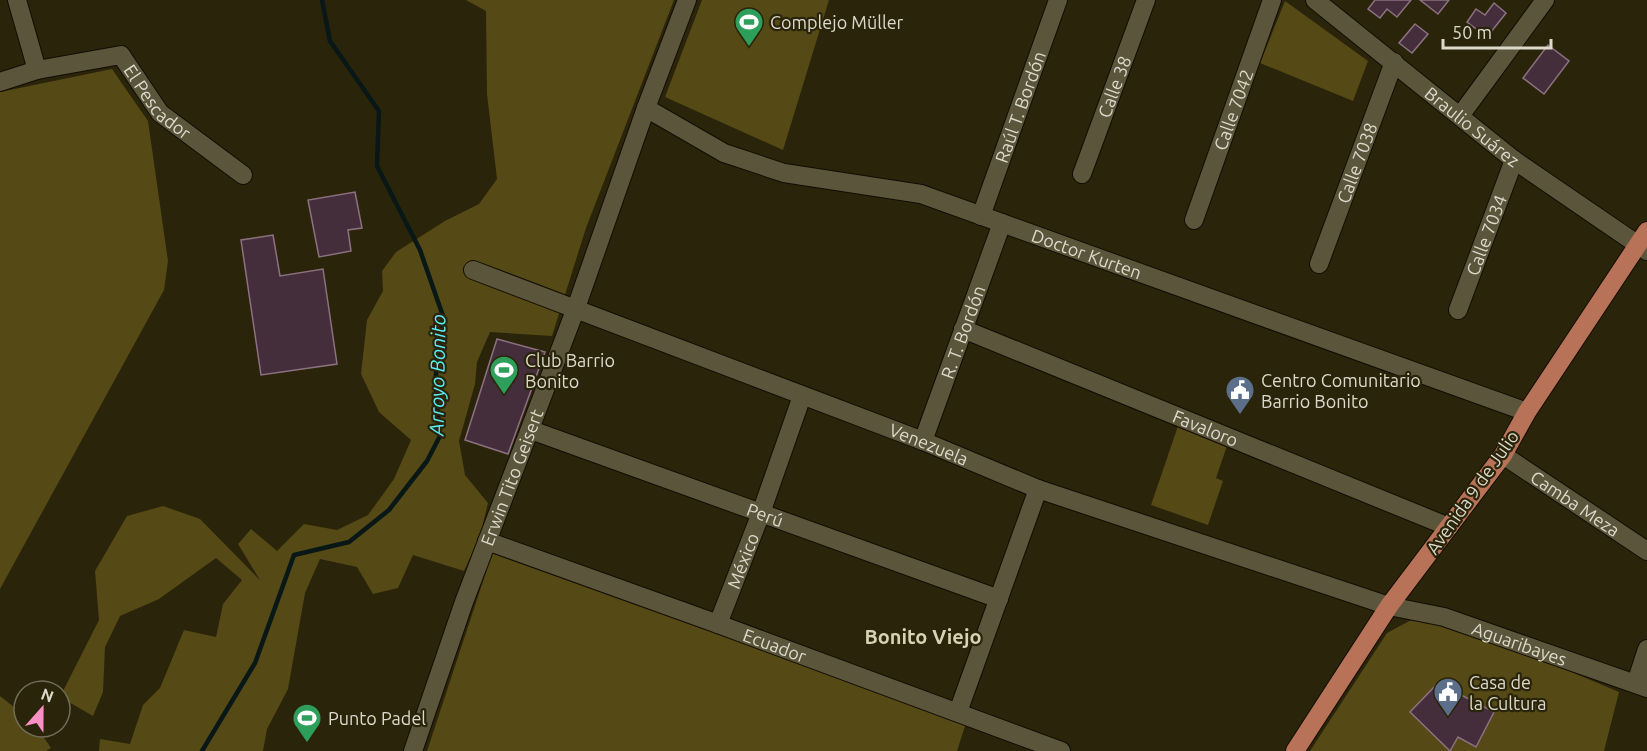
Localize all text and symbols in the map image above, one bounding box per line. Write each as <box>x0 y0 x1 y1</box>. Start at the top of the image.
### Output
sports icon: Complejo Müller <box>733 6 765 48</box>
place label: Complejo Müller <box>770 12 904 32</box>
scale bar <box>1443 12 1551 50</box>
text: 50 m <box>1452 22 1492 42</box>
street label: Raúl T. Bordón <box>991 48 1049 165</box>
street label: Calle 38 <box>1094 53 1135 120</box>
street label: El Pescador <box>120 61 195 143</box>
street label: Calle 7042 <box>1210 67 1257 153</box>
street label: Braulio Suárez <box>1421 83 1523 171</box>
street label: Calle 7038 <box>1333 120 1381 206</box>
street label: Calle 7034 <box>1462 192 1510 278</box>
street label: Doctor Kurten <box>1029 225 1144 283</box>
street label: R. T. Bordón <box>936 283 989 381</box>
water label: Arroyo Bonito <box>424 314 450 437</box>
place label: Club Barrio Bonito <box>525 350 615 391</box>
sports icon: Club Barrio Bonito <box>488 354 520 396</box>
place label: Centro Comunitario Barrio Bonito <box>1261 370 1421 411</box>
public building icon: Centro Comunitario Barrio Bonito <box>1224 374 1256 416</box>
street label: Erwin Tito Geisert <box>476 406 547 548</box>
street label: Favaloro <box>1170 406 1241 450</box>
street label: Venezuela <box>887 419 971 469</box>
street label: Avenida 9 de Julio <box>1422 426 1522 558</box>
street label: Camba Meza <box>1527 466 1624 540</box>
street label: Perú <box>744 499 786 530</box>
street label: México <box>723 530 762 591</box>
street label: Aguaribayes <box>1469 618 1570 669</box>
street label: Ecuador <box>740 624 809 666</box>
district label: Bonito Viejo <box>865 625 982 648</box>
place label: Casa de la Cultura <box>1469 672 1546 713</box>
public building icon: Casa de la Cultura <box>1432 676 1464 718</box>
north arrow <box>12 679 72 739</box>
text: N <box>39 684 56 706</box>
sports icon: Punto Padel <box>291 702 323 744</box>
place label: Punto Padel <box>328 708 426 728</box>

